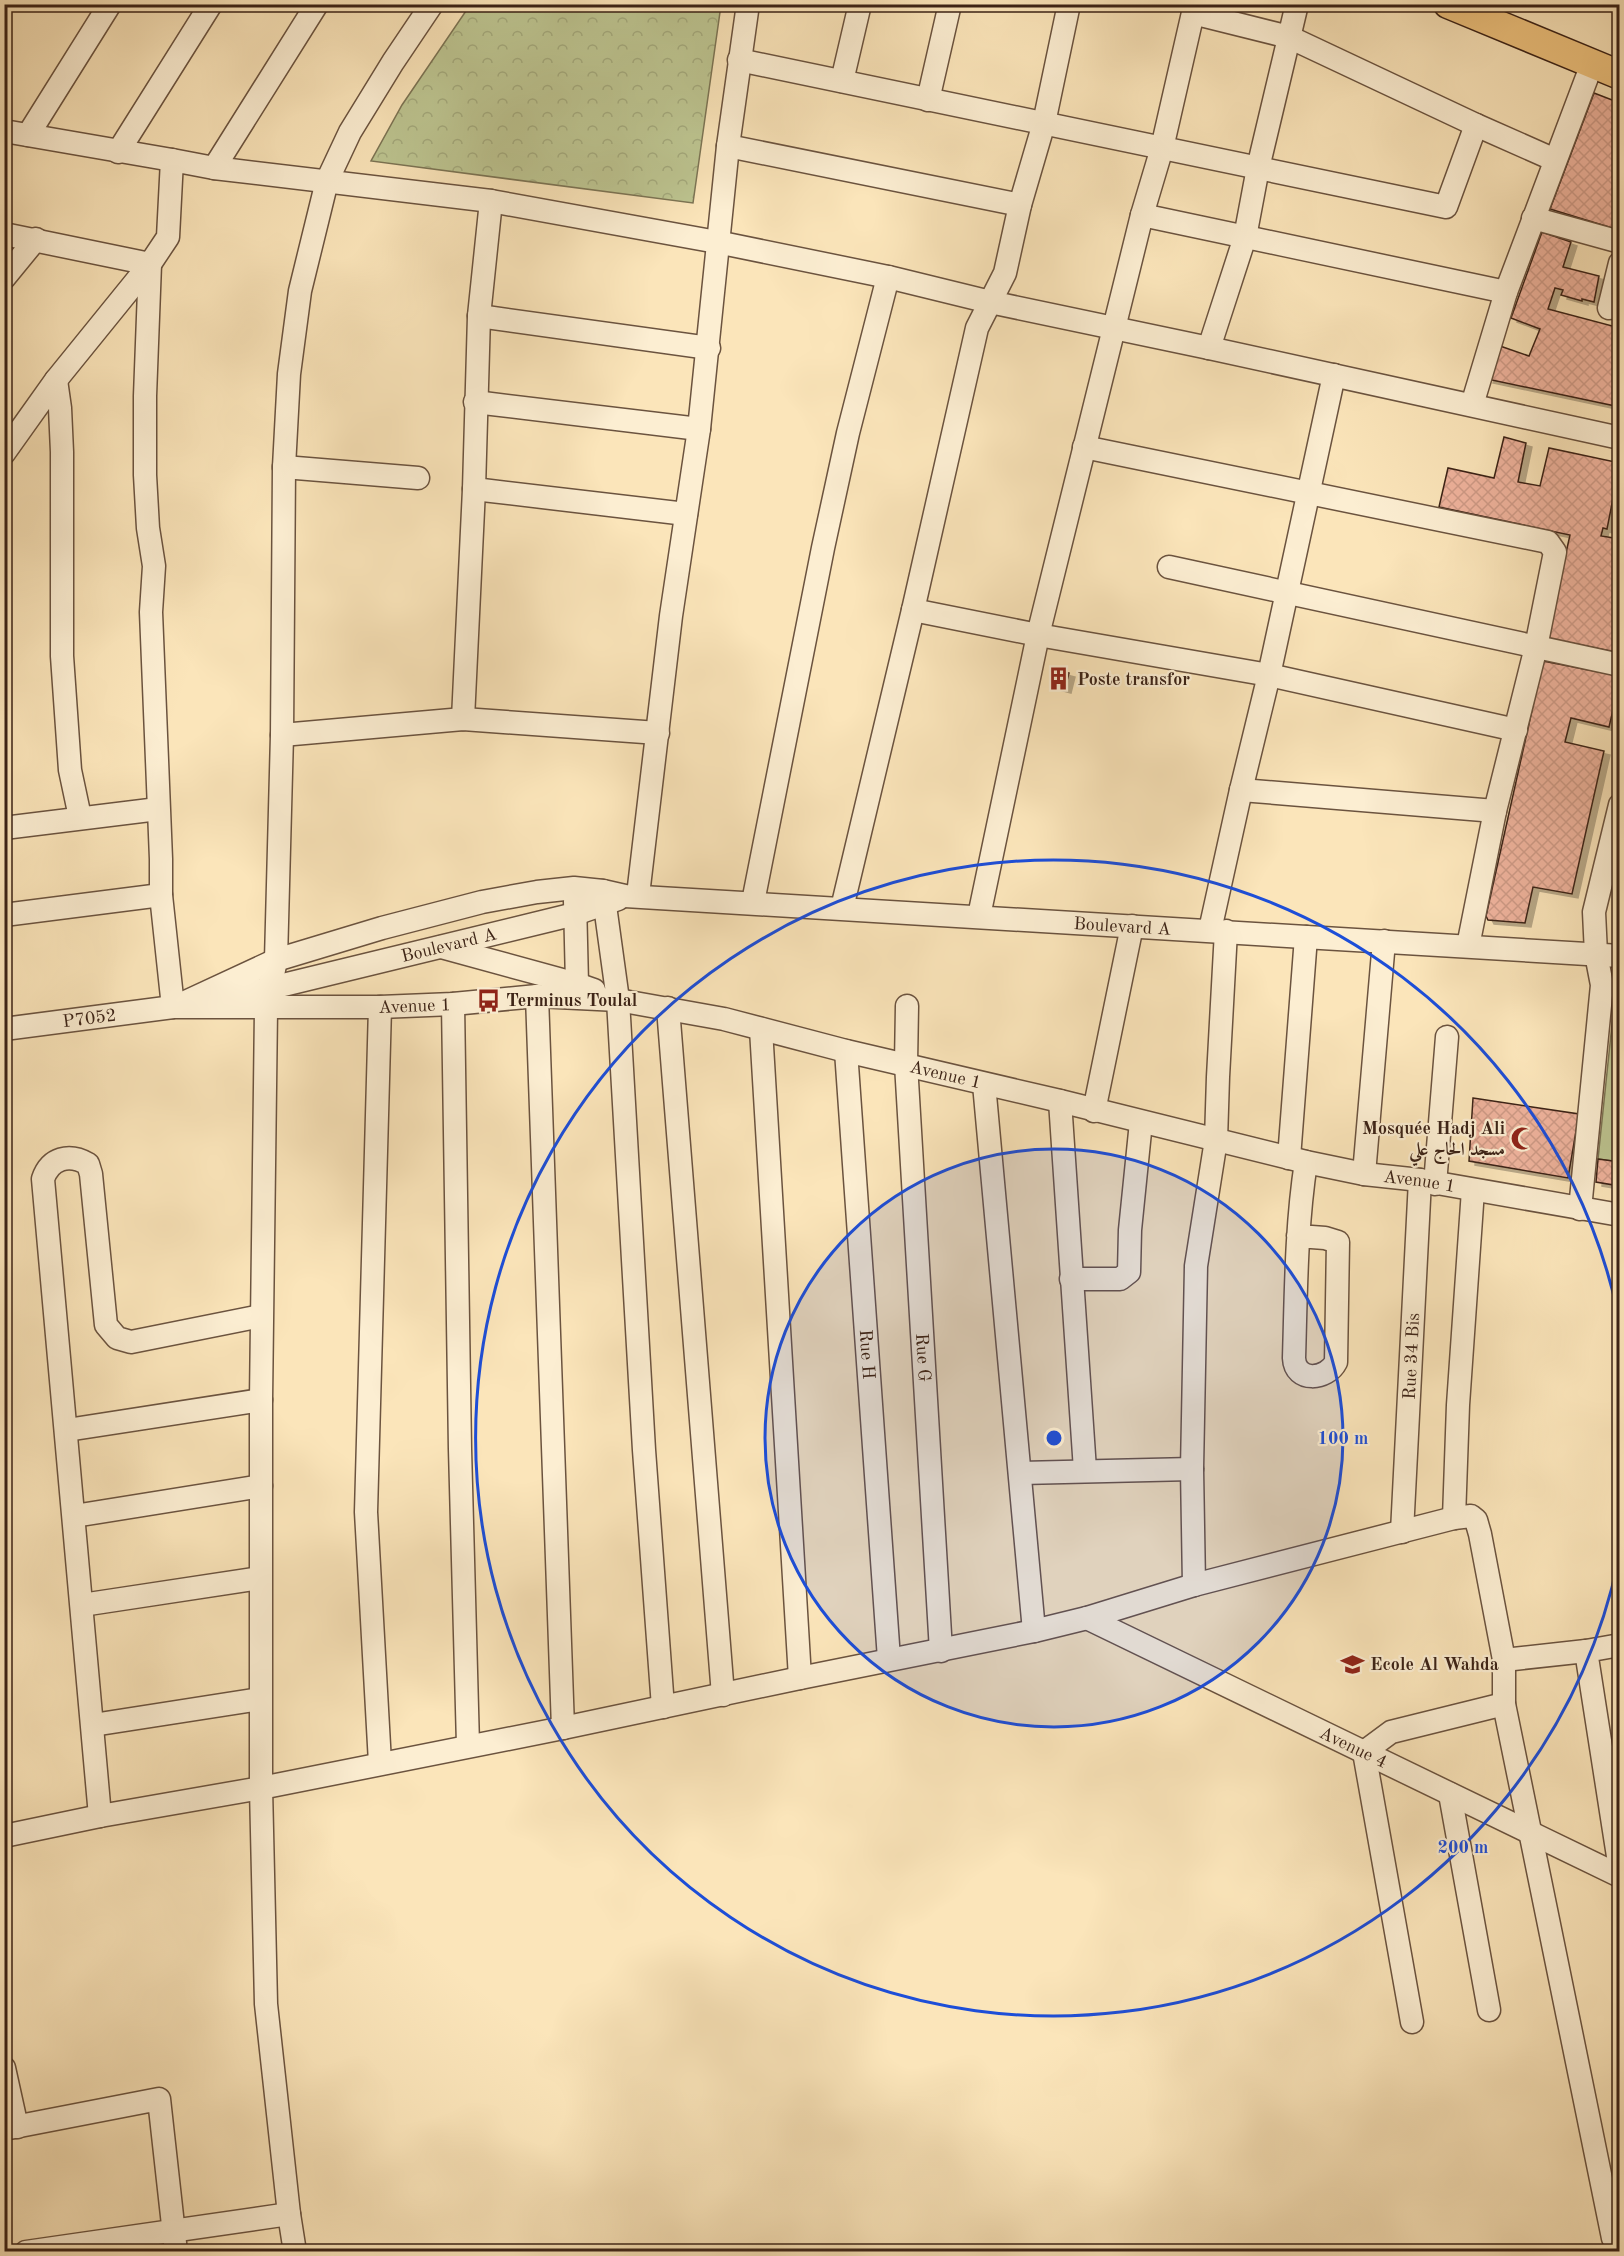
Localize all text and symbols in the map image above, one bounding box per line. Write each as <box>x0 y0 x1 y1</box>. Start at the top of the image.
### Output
building icon: Poste transfor <box>1046 666 1072 692</box>
place label: Poste transfor <box>1077 671 1190 689</box>
street label: Boulevard A <box>1073 915 1172 939</box>
street label: Boulevard A <box>399 925 499 966</box>
bus stop icon: Terminus Toulal <box>475 987 501 1013</box>
place label: Terminus Toulal <box>506 992 638 1010</box>
street label: Avenue 1 <box>378 996 451 1017</box>
street label: P7052 <box>61 1006 117 1031</box>
street label: Avenue 1 <box>908 1058 983 1092</box>
place label: Mosquée Hadj Ali مسجد الحاج علي <box>1362 1120 1505 1167</box>
mosque icon: Mosquée Hadj Ali مسجد الحاج علي <box>1510 1125 1536 1151</box>
street label: Avenue 1 <box>1382 1168 1457 1196</box>
street label: Rue 34 Bis <box>1401 1312 1423 1400</box>
street label: Rue H <box>856 1329 877 1380</box>
street label: Rue G <box>912 1333 933 1382</box>
centre of rings <box>1044 1428 1064 1448</box>
text: 100 m <box>1318 1430 1368 1448</box>
school or university icon: Ecole Al Wahda <box>1339 1651 1365 1677</box>
place label: Ecole Al Wahda <box>1370 1656 1499 1674</box>
street label: Avenue 4 <box>1316 1724 1390 1772</box>
text: 200 m <box>1438 1839 1488 1857</box>

